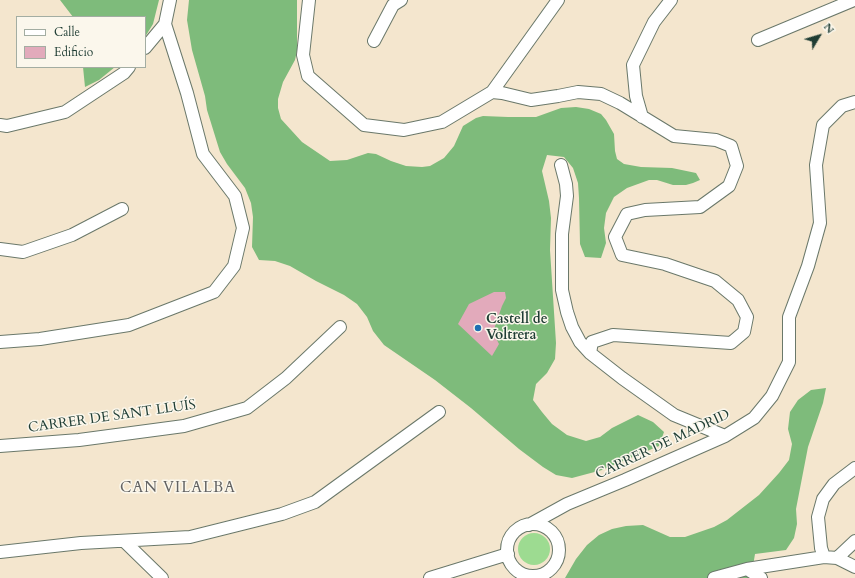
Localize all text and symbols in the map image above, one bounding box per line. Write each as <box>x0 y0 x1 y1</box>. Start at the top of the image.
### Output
legend <box>16 16 146 68</box>
north arrow <box>799 16 839 56</box>
text: N <box>820 20 838 37</box>
text: Calle <box>54 24 80 40</box>
text: Edificio <box>54 44 93 60</box>
place label: Castell de Voltrera <box>486 312 548 344</box>
marker: Castell de Voltrera <box>473 323 483 333</box>
street label: CARRER DE SANT LLUÍS <box>27 397 197 437</box>
street label: CARRER DE MADRID <box>593 406 733 484</box>
district label: CAN VILALBA <box>120 480 236 498</box>

